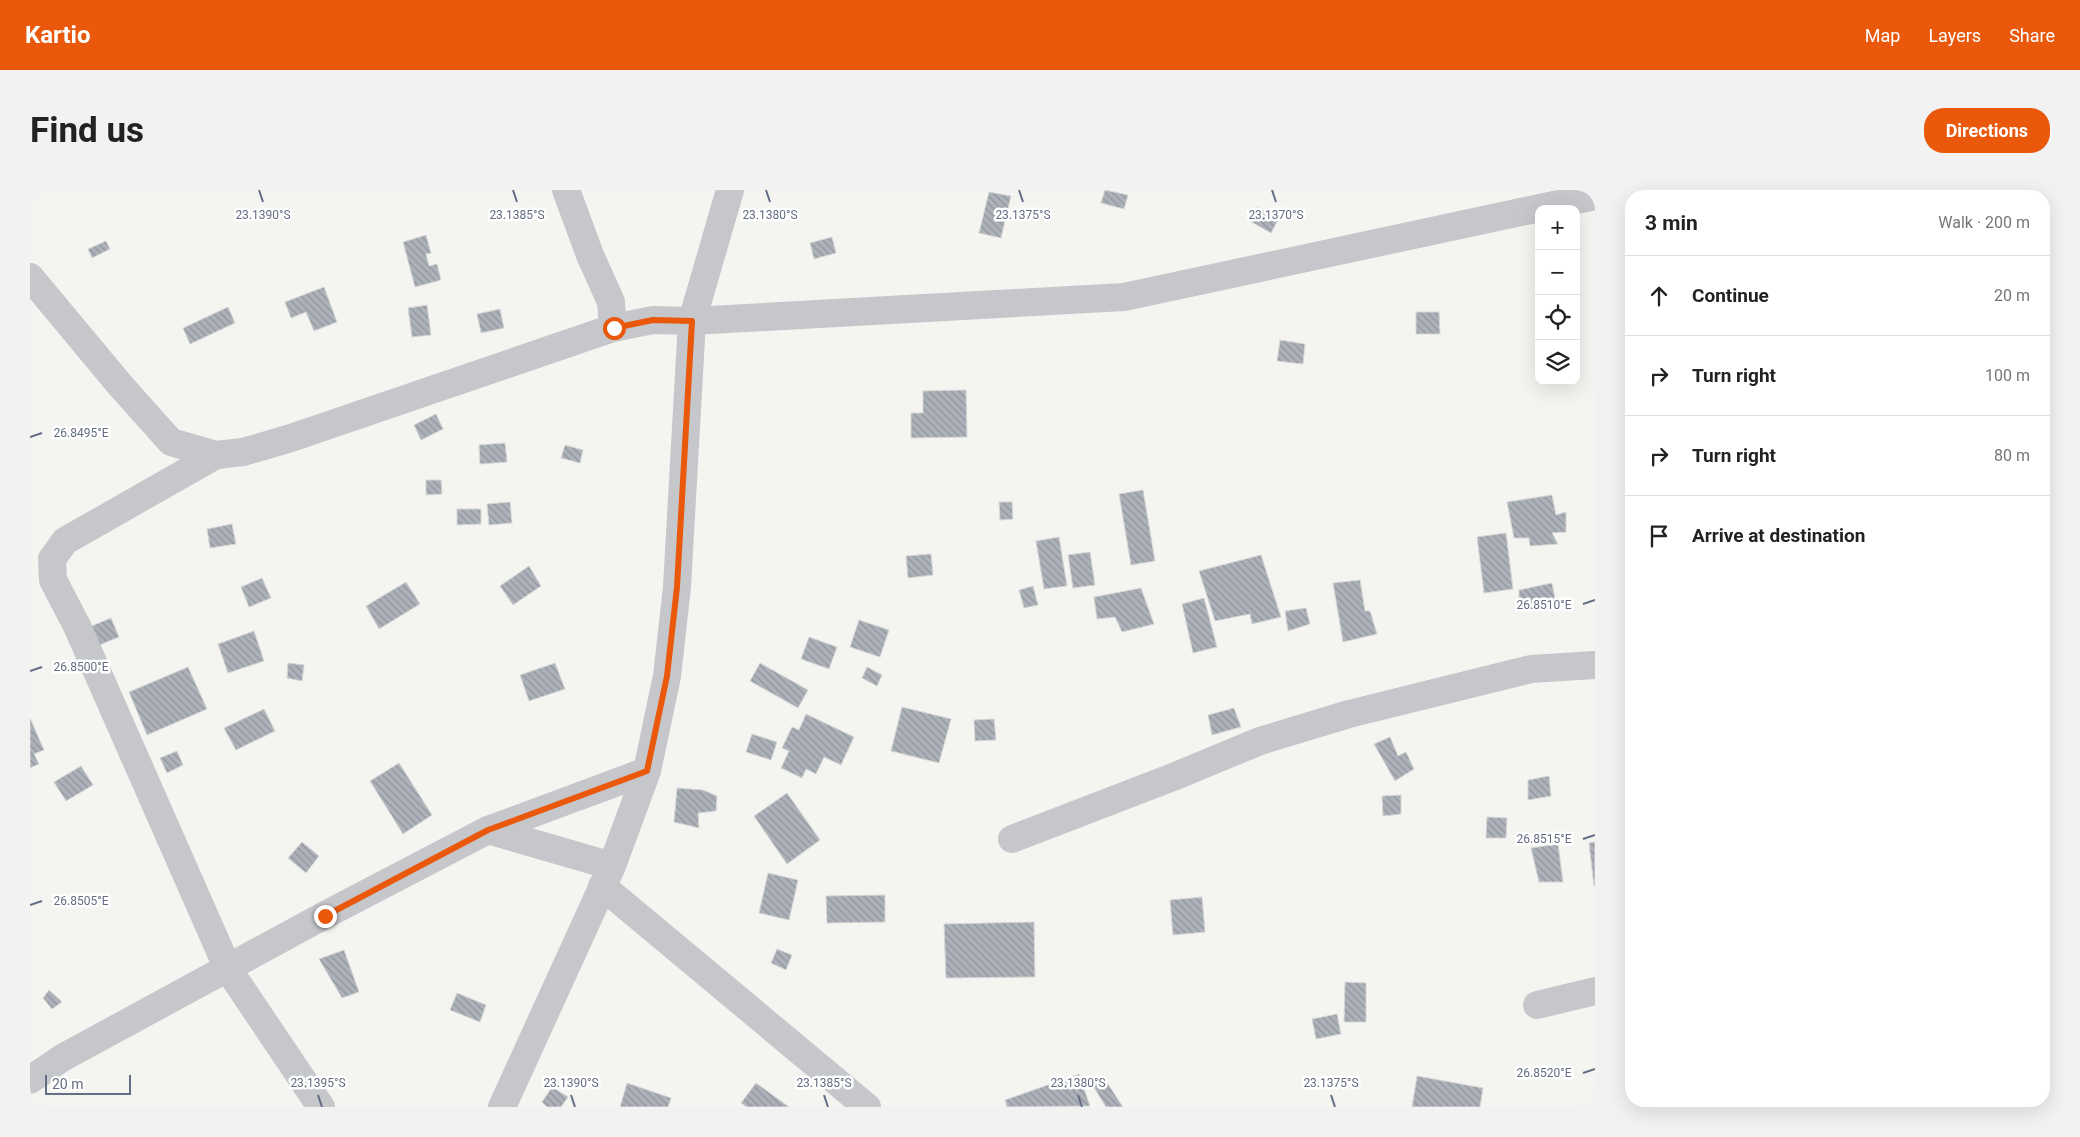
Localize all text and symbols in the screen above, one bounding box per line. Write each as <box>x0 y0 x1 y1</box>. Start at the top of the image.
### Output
text: Kartio <box>25 21 91 49</box>
text: Map <box>1865 25 1900 46</box>
text: Layers <box>1928 25 1981 46</box>
text: Share <box>2009 25 2055 46</box>
button: Directions <box>1924 108 2050 153</box>
text: Find us <box>30 110 144 151</box>
map controls <box>1535 205 1580 385</box>
button: + <box>1535 205 1580 250</box>
text: 23.1390°S <box>235 208 291 222</box>
text: 23.1385°S <box>489 208 545 222</box>
text: 23.1380°S <box>742 208 798 222</box>
text: 23.1375°S <box>995 208 1051 222</box>
text: 23.1370°S <box>1248 208 1304 222</box>
text: 3 min <box>1645 211 1698 235</box>
text: Walk · 200 m <box>1938 213 2030 232</box>
button: − <box>1535 250 1580 295</box>
icon: ahead <box>1645 282 1673 310</box>
text: Continue <box>1692 284 1769 307</box>
text: 20 m <box>1994 286 2030 305</box>
button: locate <box>1535 295 1580 340</box>
route start <box>603 317 626 340</box>
button: layers <box>1535 340 1580 385</box>
icon: right <box>1645 362 1673 390</box>
text: Turn right <box>1692 364 1776 387</box>
text: 100 m <box>1985 366 2030 385</box>
text: 26.8495°E <box>54 426 109 440</box>
icon: right <box>1645 442 1673 470</box>
text: Turn right <box>1692 444 1776 467</box>
text: 80 m <box>1994 446 2030 465</box>
icon: arrive <box>1645 522 1673 550</box>
text: Arrive at destination <box>1692 524 1865 547</box>
text: 26.8510°E <box>1517 598 1572 612</box>
text: 26.8500°E <box>54 660 109 674</box>
text: 26.8515°E <box>1517 832 1572 846</box>
text: 26.8505°E <box>54 894 109 908</box>
route end <box>314 905 337 928</box>
text: 26.8520°E <box>1517 1066 1572 1080</box>
scale bar <box>45 1072 131 1095</box>
text: 20 m <box>52 1076 84 1092</box>
text: 23.1395°S <box>290 1076 346 1090</box>
text: 23.1390°S <box>543 1076 599 1090</box>
text: 23.1385°S <box>796 1076 852 1090</box>
text: 23.1380°S <box>1050 1076 1106 1090</box>
text: 23.1375°S <box>1303 1076 1359 1090</box>

